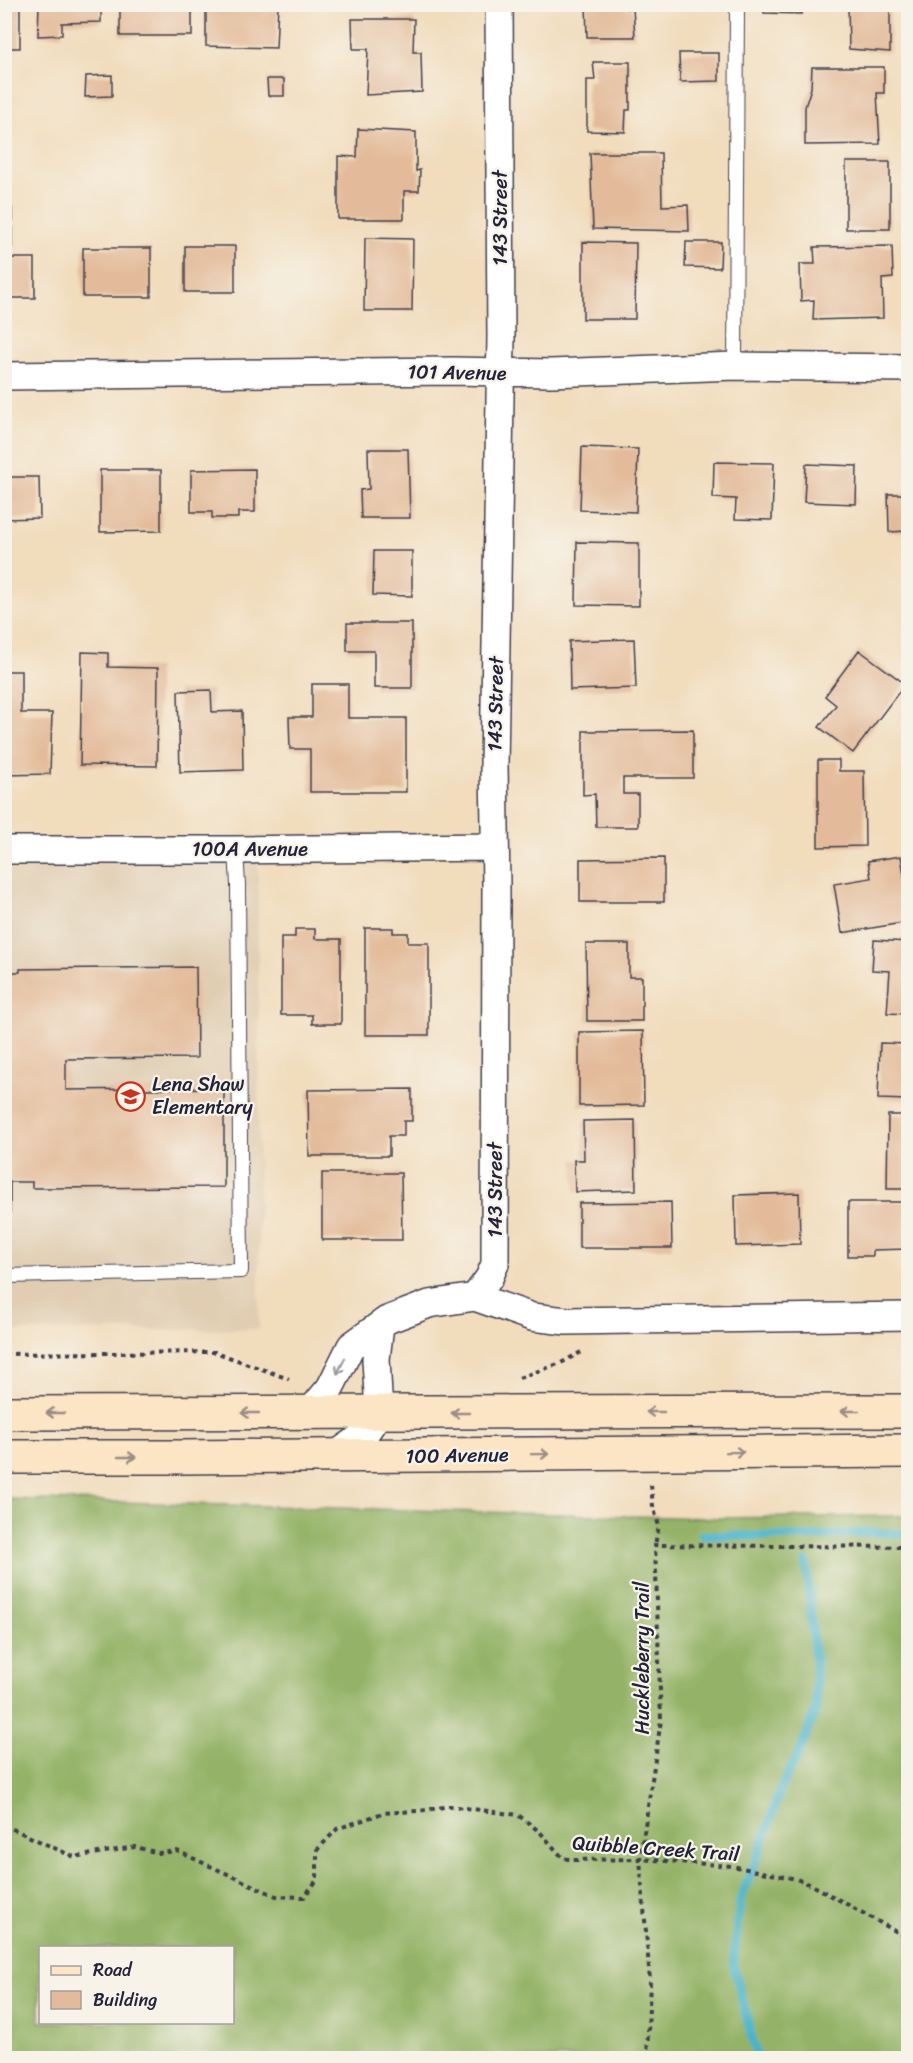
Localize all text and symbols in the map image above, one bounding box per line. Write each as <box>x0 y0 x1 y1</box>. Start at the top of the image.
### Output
street label: 143 Street <box>483 169 518 266</box>
street label: 101 Avenue <box>407 354 507 391</box>
street label: 143 Street <box>477 655 514 752</box>
street label: 100A Avenue <box>192 832 308 867</box>
place label: Lena Shaw Elementary <box>152 1067 254 1125</box>
school or university icon: Lena Shaw Elementary <box>115 1080 147 1112</box>
street label: 143 Street <box>478 1141 513 1238</box>
one-way arrow <box>335 1357 347 1374</box>
one-way arrow <box>841 1405 861 1417</box>
one-way arrow <box>646 1406 666 1418</box>
one-way arrow <box>46 1407 66 1419</box>
one-way arrow <box>241 1407 261 1419</box>
one-way arrow <box>451 1407 471 1419</box>
street label: 100 Avenue <box>405 1437 509 1474</box>
one-way arrow <box>724 1446 744 1458</box>
one-way arrow <box>529 1448 549 1460</box>
one-way arrow <box>117 1451 137 1463</box>
street label: Huckleberry Trail <box>625 1581 660 1734</box>
street label: Quibble Creek Trail <box>571 1825 742 1872</box>
legend <box>39 1946 234 2024</box>
text: Road <box>93 1954 133 1986</box>
text: Building <box>93 1984 157 2016</box>

